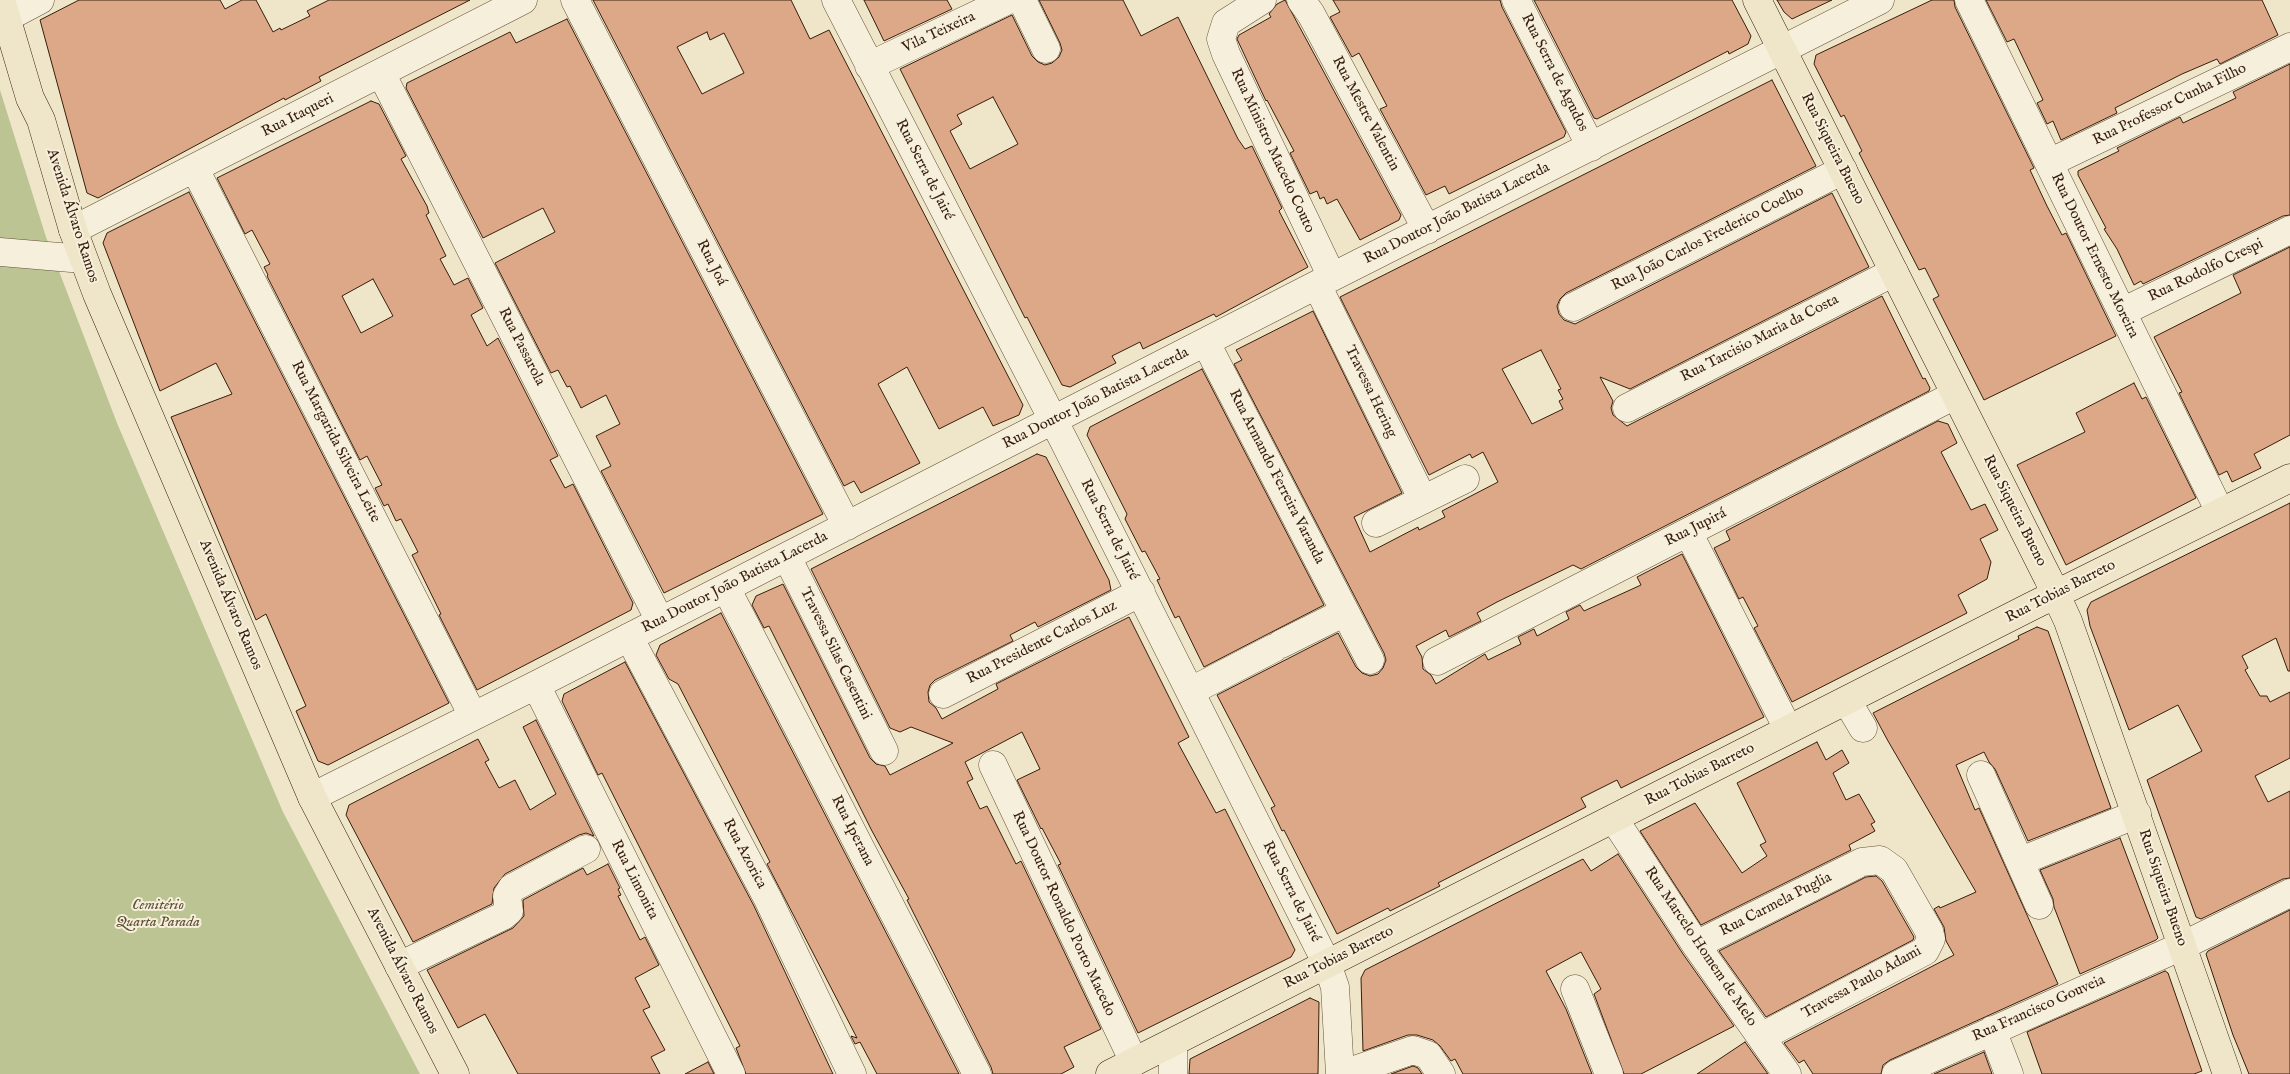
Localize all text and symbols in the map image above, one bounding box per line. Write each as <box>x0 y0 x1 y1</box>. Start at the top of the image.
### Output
street label: Vila Teixeira <box>900 8 978 58</box>
street label: Rua Serra de Agudos <box>1517 11 1591 135</box>
street label: Rua Mestre Valentin <box>1327 54 1403 174</box>
street label: Rua Professor Cunha Filho <box>2090 60 2250 150</box>
street label: Rua Ministro Macedo Couto <box>1226 66 1318 236</box>
street label: Rua Itaqueri <box>259 90 337 142</box>
street label: Rua Siqueira Bueno <box>1796 90 1868 208</box>
street label: Rua Serra de Jairé <box>891 116 957 224</box>
street label: Avenida Álvaro Ramos <box>42 147 102 285</box>
street label: Rua Doutor João Batista Lacerda <box>1361 159 1553 269</box>
street label: Rua Doutor Ernesto Moreira <box>2046 170 2142 342</box>
street label: Rua João Carlos Frederico Coelho <box>1609 183 1807 295</box>
street label: Rua Rodolfo Crespi <box>2146 235 2266 307</box>
street label: Rua Joá <box>692 237 730 289</box>
street label: Rua Tarcisio Maria da Costa <box>1678 291 1842 387</box>
street label: Rua Passarola <box>494 305 548 389</box>
street label: Travessa Hering <box>1340 343 1400 441</box>
street label: Rua Doutor João Batista Lacerda <box>1000 344 1192 454</box>
street label: Rua Margarida Silveira Leite <box>286 358 384 526</box>
street label: Rua Armando Ferreira Varanda <box>1224 387 1328 567</box>
street label: Rua Siqueira Bueno <box>1978 452 2050 570</box>
street label: Rua Serra de Jairé <box>1076 476 1142 584</box>
street label: Rua Jupirá <box>1662 505 1730 551</box>
street label: Rua Doutor João Batista Lacerda <box>639 528 831 638</box>
street label: Avenida Álvaro Ramos <box>194 537 266 673</box>
street label: Rua Tobias Barreto <box>2003 557 2119 627</box>
street label: Travessa Silas Casentini <box>795 585 875 723</box>
street label: Rua Presidente Carlos Luz <box>964 597 1120 689</box>
street label: Rua Tobias Barreto <box>1642 740 1758 810</box>
street label: Rua Iperana <box>827 793 877 869</box>
street label: Rua Doutor Ronaldo Porto Macedo <box>1007 809 1119 1019</box>
street label: Rua Azorica <box>718 816 770 892</box>
street label: Rua Siqueira Bueno <box>2134 827 2190 949</box>
street label: Rua Limonita <box>606 837 662 923</box>
street label: Rua Serra de Jairé <box>1258 838 1324 946</box>
street label: Rua Marcelo Homem de Melo <box>1640 864 1760 1030</box>
street label: Rua Carmela Puglia <box>1717 869 1835 941</box>
park label: Cemitério Quarta Parada <box>116 897 200 932</box>
street label: Avenida Álvaro Ramos <box>362 905 442 1037</box>
street label: Rua Tobias Barreto <box>1281 923 1397 993</box>
street label: Travessa Paulo Adami <box>1799 943 1925 1023</box>
street label: Rua Francisco Gouveia <box>1970 972 2108 1046</box>

